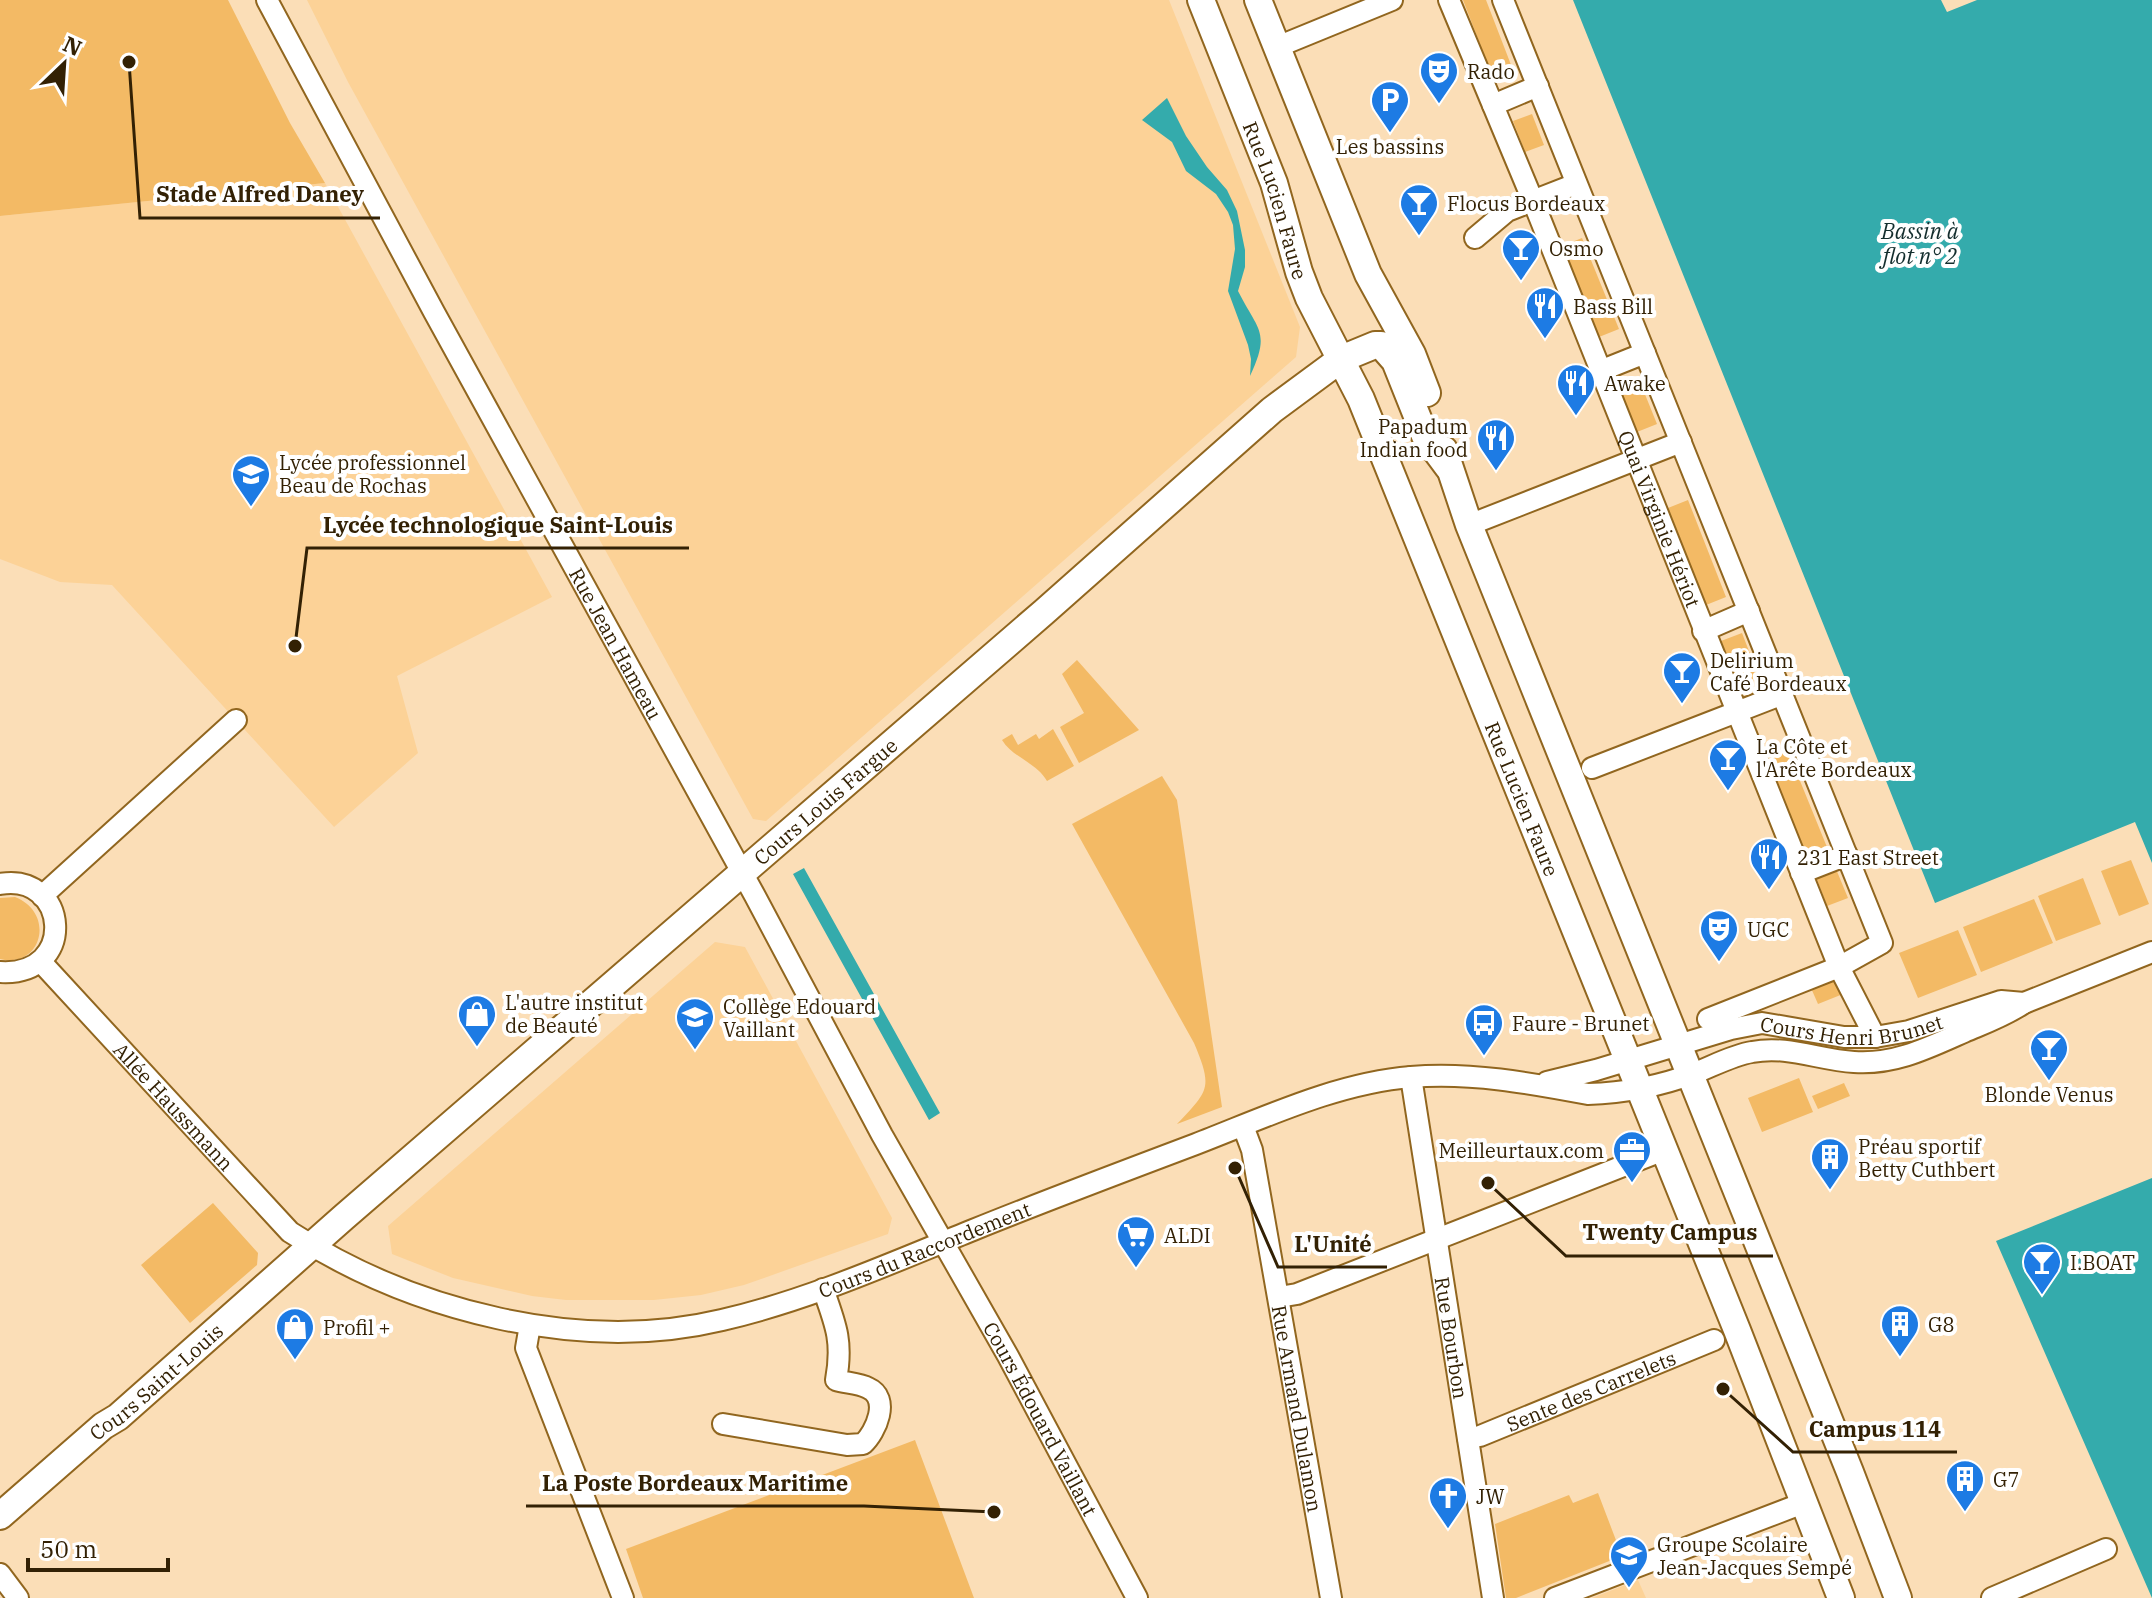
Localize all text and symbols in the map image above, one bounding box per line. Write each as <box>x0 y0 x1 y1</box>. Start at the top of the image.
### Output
north arrow <box>24 24 104 104</box>
text: N <box>59 29 87 62</box>
theatre icon: Rado <box>1418 50 1460 105</box>
place label: Rado <box>1467 58 1515 85</box>
parking icon: Les bassins <box>1369 79 1411 134</box>
street label: Rue Lucien Faure <box>1237 117 1314 283</box>
place label: Les bassins <box>1336 133 1444 160</box>
callout: Stade Alfred Daney <box>140 172 380 218</box>
text: Stade Alfred Daney <box>156 179 364 208</box>
bar icon: Flocus Bordeaux <box>1398 182 1440 237</box>
place label: Flocus Bordeaux <box>1447 190 1605 217</box>
water label: Bassin à flot n° 2 <box>1879 216 1959 270</box>
bar icon: Osmo <box>1500 227 1542 282</box>
place label: Osmo <box>1549 235 1603 262</box>
restaurant icon: Bass Bill <box>1524 285 1566 340</box>
place label: Bass Bill <box>1573 293 1653 320</box>
restaurant icon: Awake <box>1555 362 1597 417</box>
place label: Awake <box>1604 370 1666 397</box>
place label: Papadum Indian food <box>1360 413 1468 463</box>
restaurant icon: Papadum Indian food <box>1475 417 1517 472</box>
street label: Quai Virginie Hériot <box>1612 426 1707 611</box>
place label: Lycée professionnel Beau de Rochas <box>279 449 466 499</box>
school or university icon: Lycée professionnel Beau de Rochas <box>230 453 272 508</box>
callout: Lycée technologique Saint-Louis <box>307 502 689 548</box>
text: Lycée technologique Saint-Louis <box>323 510 673 539</box>
street label: Rue Jean Hameau <box>564 563 669 724</box>
place label: Delirium Café Bordeaux <box>1710 647 1847 697</box>
bar icon: Delirium Café Bordeaux <box>1661 650 1703 705</box>
street label: Rue Lucien Faure <box>1479 717 1566 880</box>
street label: Cours Louis Fargue <box>748 732 903 871</box>
place label: La Côte et l'Arête Bordeaux <box>1756 733 1912 783</box>
bar icon: La Côte et l'Arête Bordeaux <box>1707 737 1749 792</box>
restaurant icon: 231 East Street <box>1748 836 1790 891</box>
place label: 231 East Street <box>1797 844 1939 871</box>
theatre icon: UGC <box>1698 908 1740 963</box>
place label: UGC <box>1747 916 1790 943</box>
place label: L'autre institut de Beauté <box>505 989 643 1039</box>
shop icon: L'autre institut de Beauté <box>456 993 498 1048</box>
place label: Collège Edouard Vaillant <box>723 993 876 1043</box>
school or university icon: Collège Edouard Vaillant <box>674 996 716 1051</box>
bus stop icon: Faure - Brunet <box>1463 1002 1505 1057</box>
street label: Cours Henri Brunet <box>1758 1007 1946 1051</box>
place label: Faure - Brunet <box>1512 1010 1649 1037</box>
bar icon: Blonde Venus <box>2028 1027 2070 1082</box>
street label: Allée Haussmann <box>108 1036 240 1176</box>
place label: Blonde Venus <box>1985 1081 2113 1108</box>
office icon: Meilleurtaux.com <box>1611 1129 1653 1184</box>
place label: Préau sportif Betty Cuthbert <box>1858 1133 1995 1183</box>
building icon: Préau sportif Betty Cuthbert <box>1809 1136 1851 1191</box>
place label: Meilleurtaux.com <box>1438 1137 1604 1164</box>
street label: Cours du Raccordement <box>815 1195 1034 1304</box>
callout: Twenty Campus <box>1566 1210 1773 1256</box>
supermarket icon: ALDI <box>1115 1214 1157 1269</box>
text: Twenty Campus <box>1583 1217 1757 1246</box>
callout: L'Unité <box>1278 1221 1387 1267</box>
place label: ALDI <box>1164 1222 1211 1249</box>
text: L'Unité <box>1294 1229 1372 1258</box>
bar icon: I.BOAT <box>2021 1241 2063 1296</box>
place label: I.BOAT <box>2070 1249 2135 1276</box>
street label: Rue Bourbon <box>1429 1275 1475 1401</box>
street label: Rue Armand Dulamon <box>1266 1303 1329 1514</box>
building icon: G8 <box>1879 1303 1921 1358</box>
shop icon: Profil + <box>274 1306 316 1361</box>
place label: G8 <box>1928 1311 1954 1338</box>
place label: Profil + <box>323 1314 391 1341</box>
street label: Cours Saint-Louis <box>83 1317 228 1446</box>
street label: Cours Édouard Vaillant <box>978 1317 1104 1520</box>
street label: Sente des Carrelets <box>1502 1344 1680 1437</box>
callout: Campus 114 <box>1793 1406 1957 1452</box>
text: Campus 114 <box>1809 1414 1941 1443</box>
building icon: G7 <box>1944 1458 1986 1513</box>
callout: La Poste Bordeaux Maritime <box>526 1460 864 1506</box>
place label: G7 <box>1993 1466 2019 1493</box>
text: La Poste Bordeaux Maritime <box>542 1468 848 1497</box>
church icon: JW <box>1427 1475 1469 1530</box>
place label: JW <box>1476 1483 1505 1510</box>
scale bar <box>28 1522 168 1572</box>
place label: Groupe Scolaire Jean-Jacques Sempé <box>1657 1531 1852 1581</box>
text: 50 m <box>40 1533 97 1565</box>
school or university icon: Groupe Scolaire Jean-Jacques Sempé <box>1608 1534 1650 1589</box>

